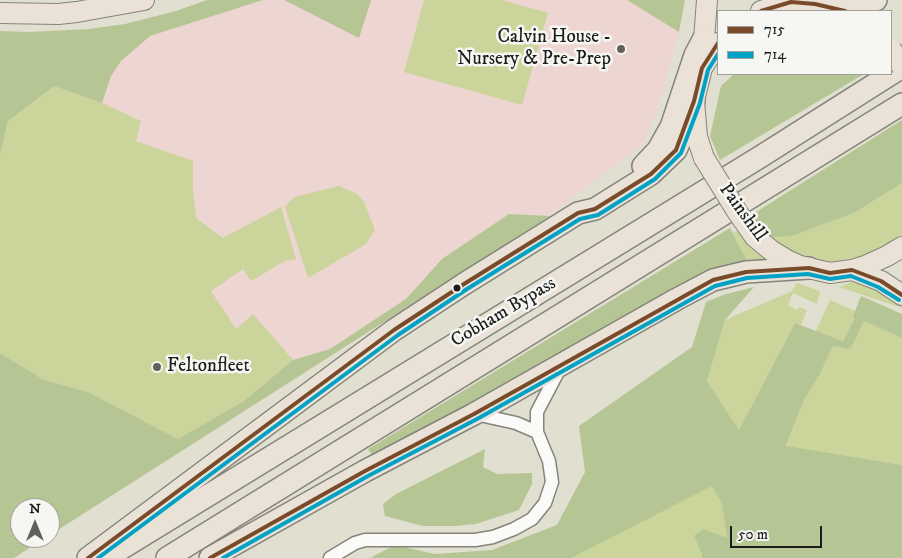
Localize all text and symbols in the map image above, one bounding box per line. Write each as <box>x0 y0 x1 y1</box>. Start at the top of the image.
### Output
legend <box>717 10 892 75</box>
text: 715 <box>764 20 785 39</box>
place label: Calvin House - Nursery & Pre-Prep <box>457 27 611 71</box>
marker: Calvin House - Nursery & Pre-Prep <box>615 43 627 55</box>
text: 714 <box>764 45 786 64</box>
street label: Painshill <box>713 179 771 247</box>
street label: Cobham Bypass <box>447 273 561 353</box>
unlabelled marker <box>452 283 462 293</box>
place label: Feltonfleet <box>167 356 249 378</box>
marker: Feltonfleet <box>151 361 163 373</box>
north arrow <box>10 498 60 548</box>
text: N <box>29 500 41 518</box>
scale bar <box>732 516 824 548</box>
text: 50 m <box>738 525 768 544</box>

